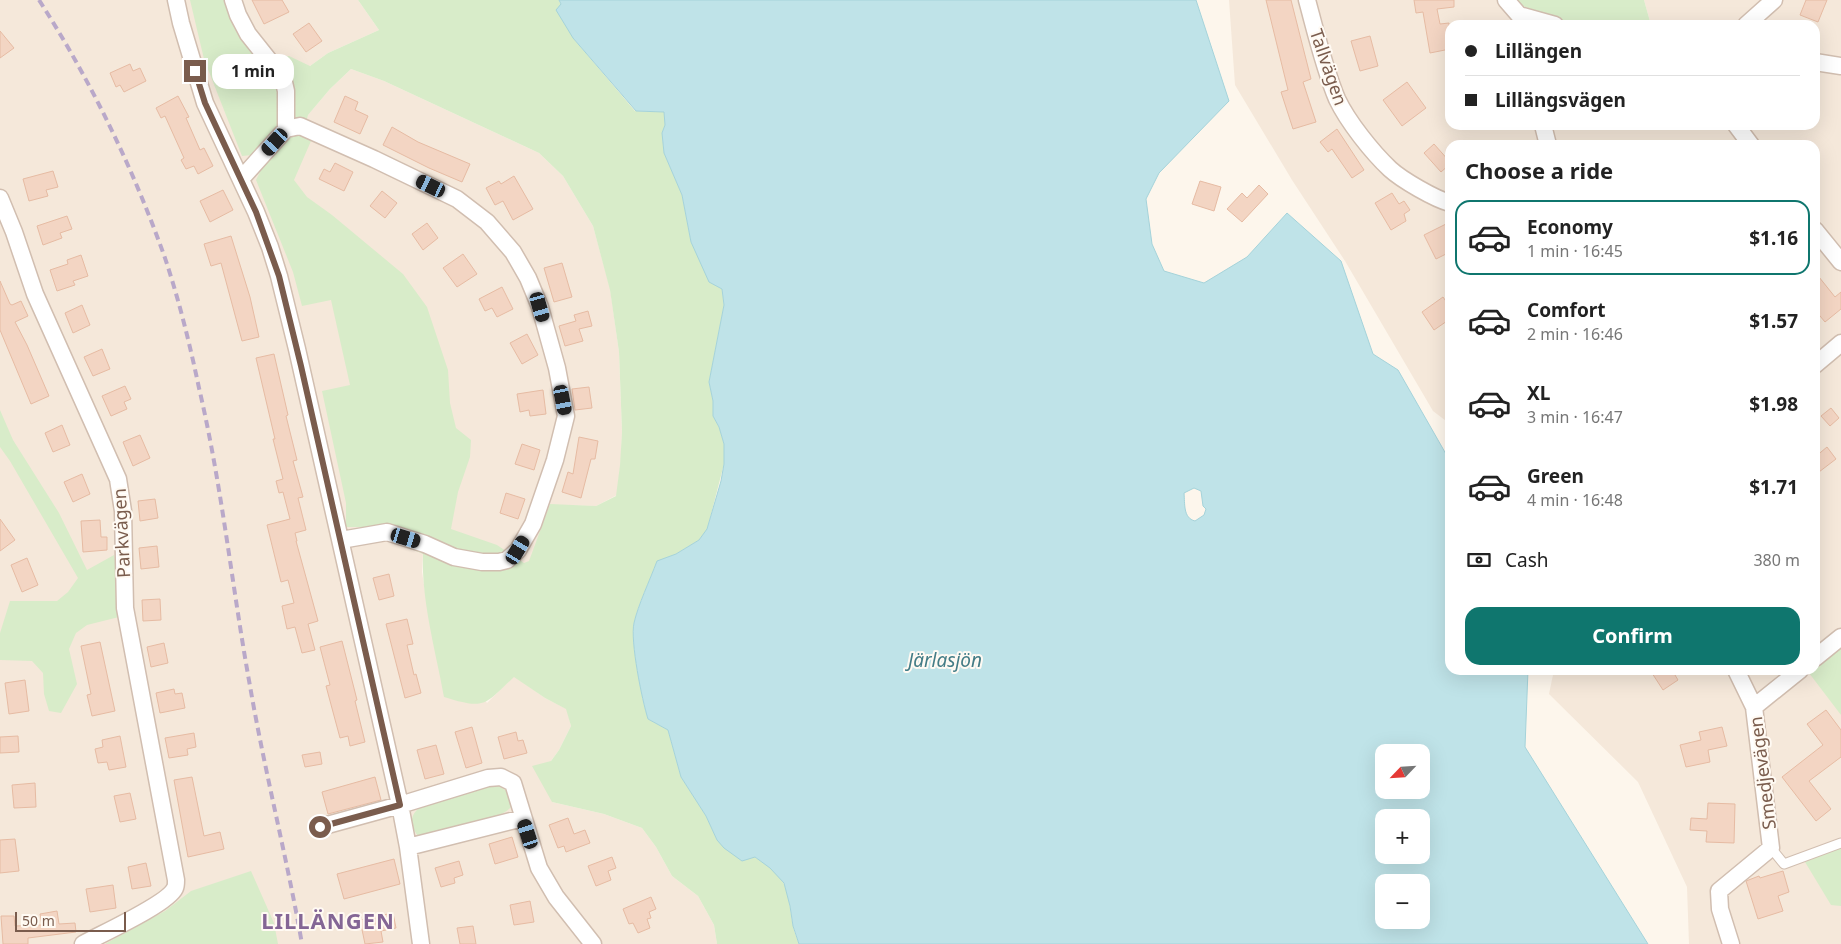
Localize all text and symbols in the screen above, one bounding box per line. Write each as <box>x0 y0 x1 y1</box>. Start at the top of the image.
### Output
street label: Tallvägen <box>1305 25 1353 109</box>
text: Lillängen <box>1495 38 1582 64</box>
callout: 1 min <box>212 54 295 88</box>
route end <box>184 60 206 82</box>
text: 1 min <box>231 60 275 82</box>
text: Lillängsvägen <box>1495 87 1626 113</box>
car <box>259 126 290 158</box>
text: Choose a ride <box>1465 155 1613 185</box>
car <box>414 173 447 199</box>
text: Economy <box>1527 214 1613 240</box>
icon: car <box>1467 215 1512 260</box>
text: $1.16 <box>1749 225 1798 251</box>
text: 1 min · 16:45 <box>1527 240 1623 262</box>
car <box>528 291 551 323</box>
text: Comfort <box>1527 297 1606 323</box>
icon: car <box>1467 298 1512 343</box>
text: $1.57 <box>1749 308 1798 334</box>
text: 2 min · 16:46 <box>1527 323 1623 345</box>
text: XL <box>1527 380 1550 406</box>
icon: car <box>1467 381 1512 426</box>
car <box>552 384 573 416</box>
text: $1.98 <box>1749 391 1798 417</box>
text: 3 min · 16:47 <box>1527 406 1623 428</box>
text: Green <box>1527 463 1584 489</box>
icon: car <box>1467 464 1512 509</box>
text: $1.71 <box>1749 474 1798 500</box>
street label: Parkvägen <box>107 488 135 578</box>
text: 4 min · 16:48 <box>1527 489 1623 511</box>
car <box>389 526 422 550</box>
car <box>503 533 532 567</box>
icon: cash <box>1465 546 1493 574</box>
text: Cash <box>1505 547 1549 573</box>
text: 380 m <box>1753 549 1800 571</box>
button: Confirm <box>1465 607 1800 665</box>
water label: Järlasjön <box>905 647 982 673</box>
street label: Smedjevägen <box>1743 715 1781 831</box>
north arrow <box>1375 744 1430 799</box>
map controls <box>1375 744 1430 929</box>
button: + <box>1375 809 1430 864</box>
route start <box>309 816 331 838</box>
car <box>516 817 539 851</box>
button: − <box>1375 874 1430 929</box>
district label: LILLÄNGEN <box>261 905 395 935</box>
scale bar <box>15 909 126 932</box>
text: 50 m <box>22 911 55 930</box>

